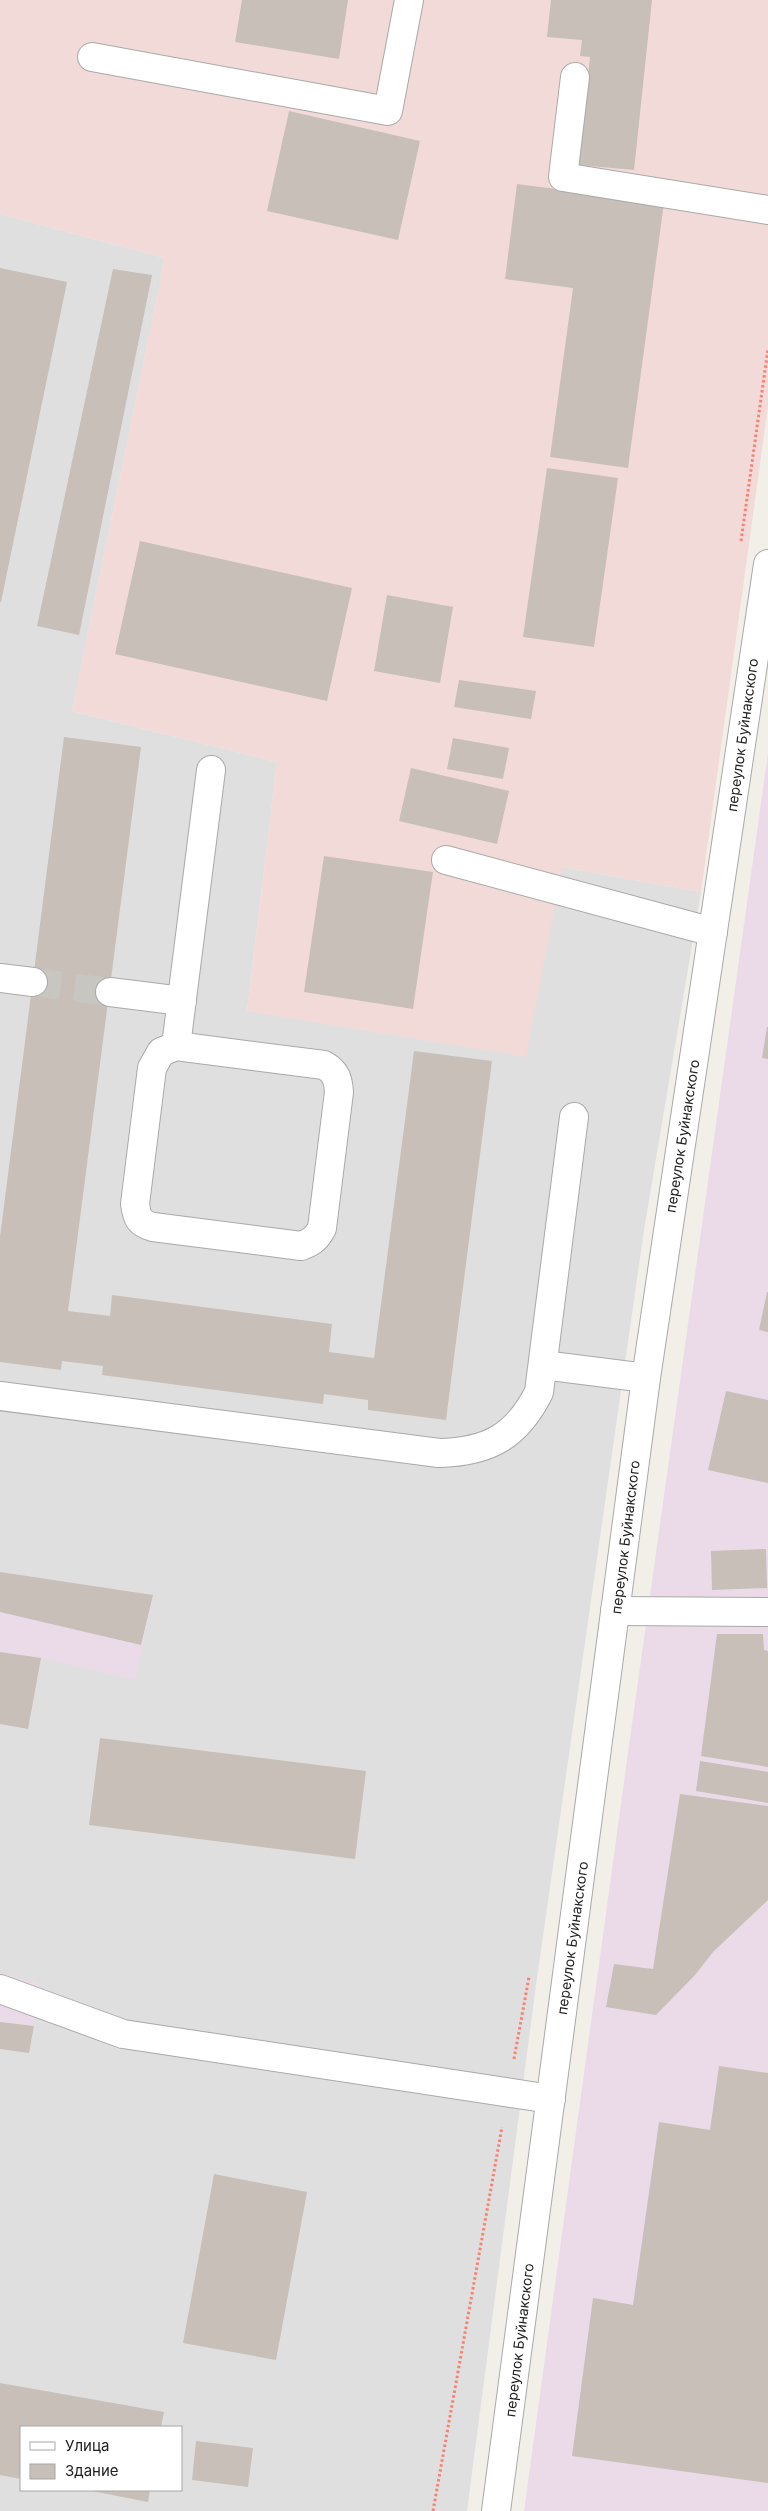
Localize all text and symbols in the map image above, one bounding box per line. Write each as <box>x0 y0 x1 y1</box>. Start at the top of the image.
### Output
street label: переулок Буйнакского <box>723 657 761 813</box>
street label: переулок Буйнакского <box>662 1058 702 1214</box>
street label: переулок Буйнакского <box>607 1459 643 1615</box>
street label: переулок Буйнакского <box>553 1860 591 2016</box>
street label: переулок Буйнакского <box>501 2262 537 2418</box>
legend <box>20 2426 182 2491</box>
text: Улица <box>65 2436 109 2455</box>
text: Здание <box>65 2461 119 2480</box>

